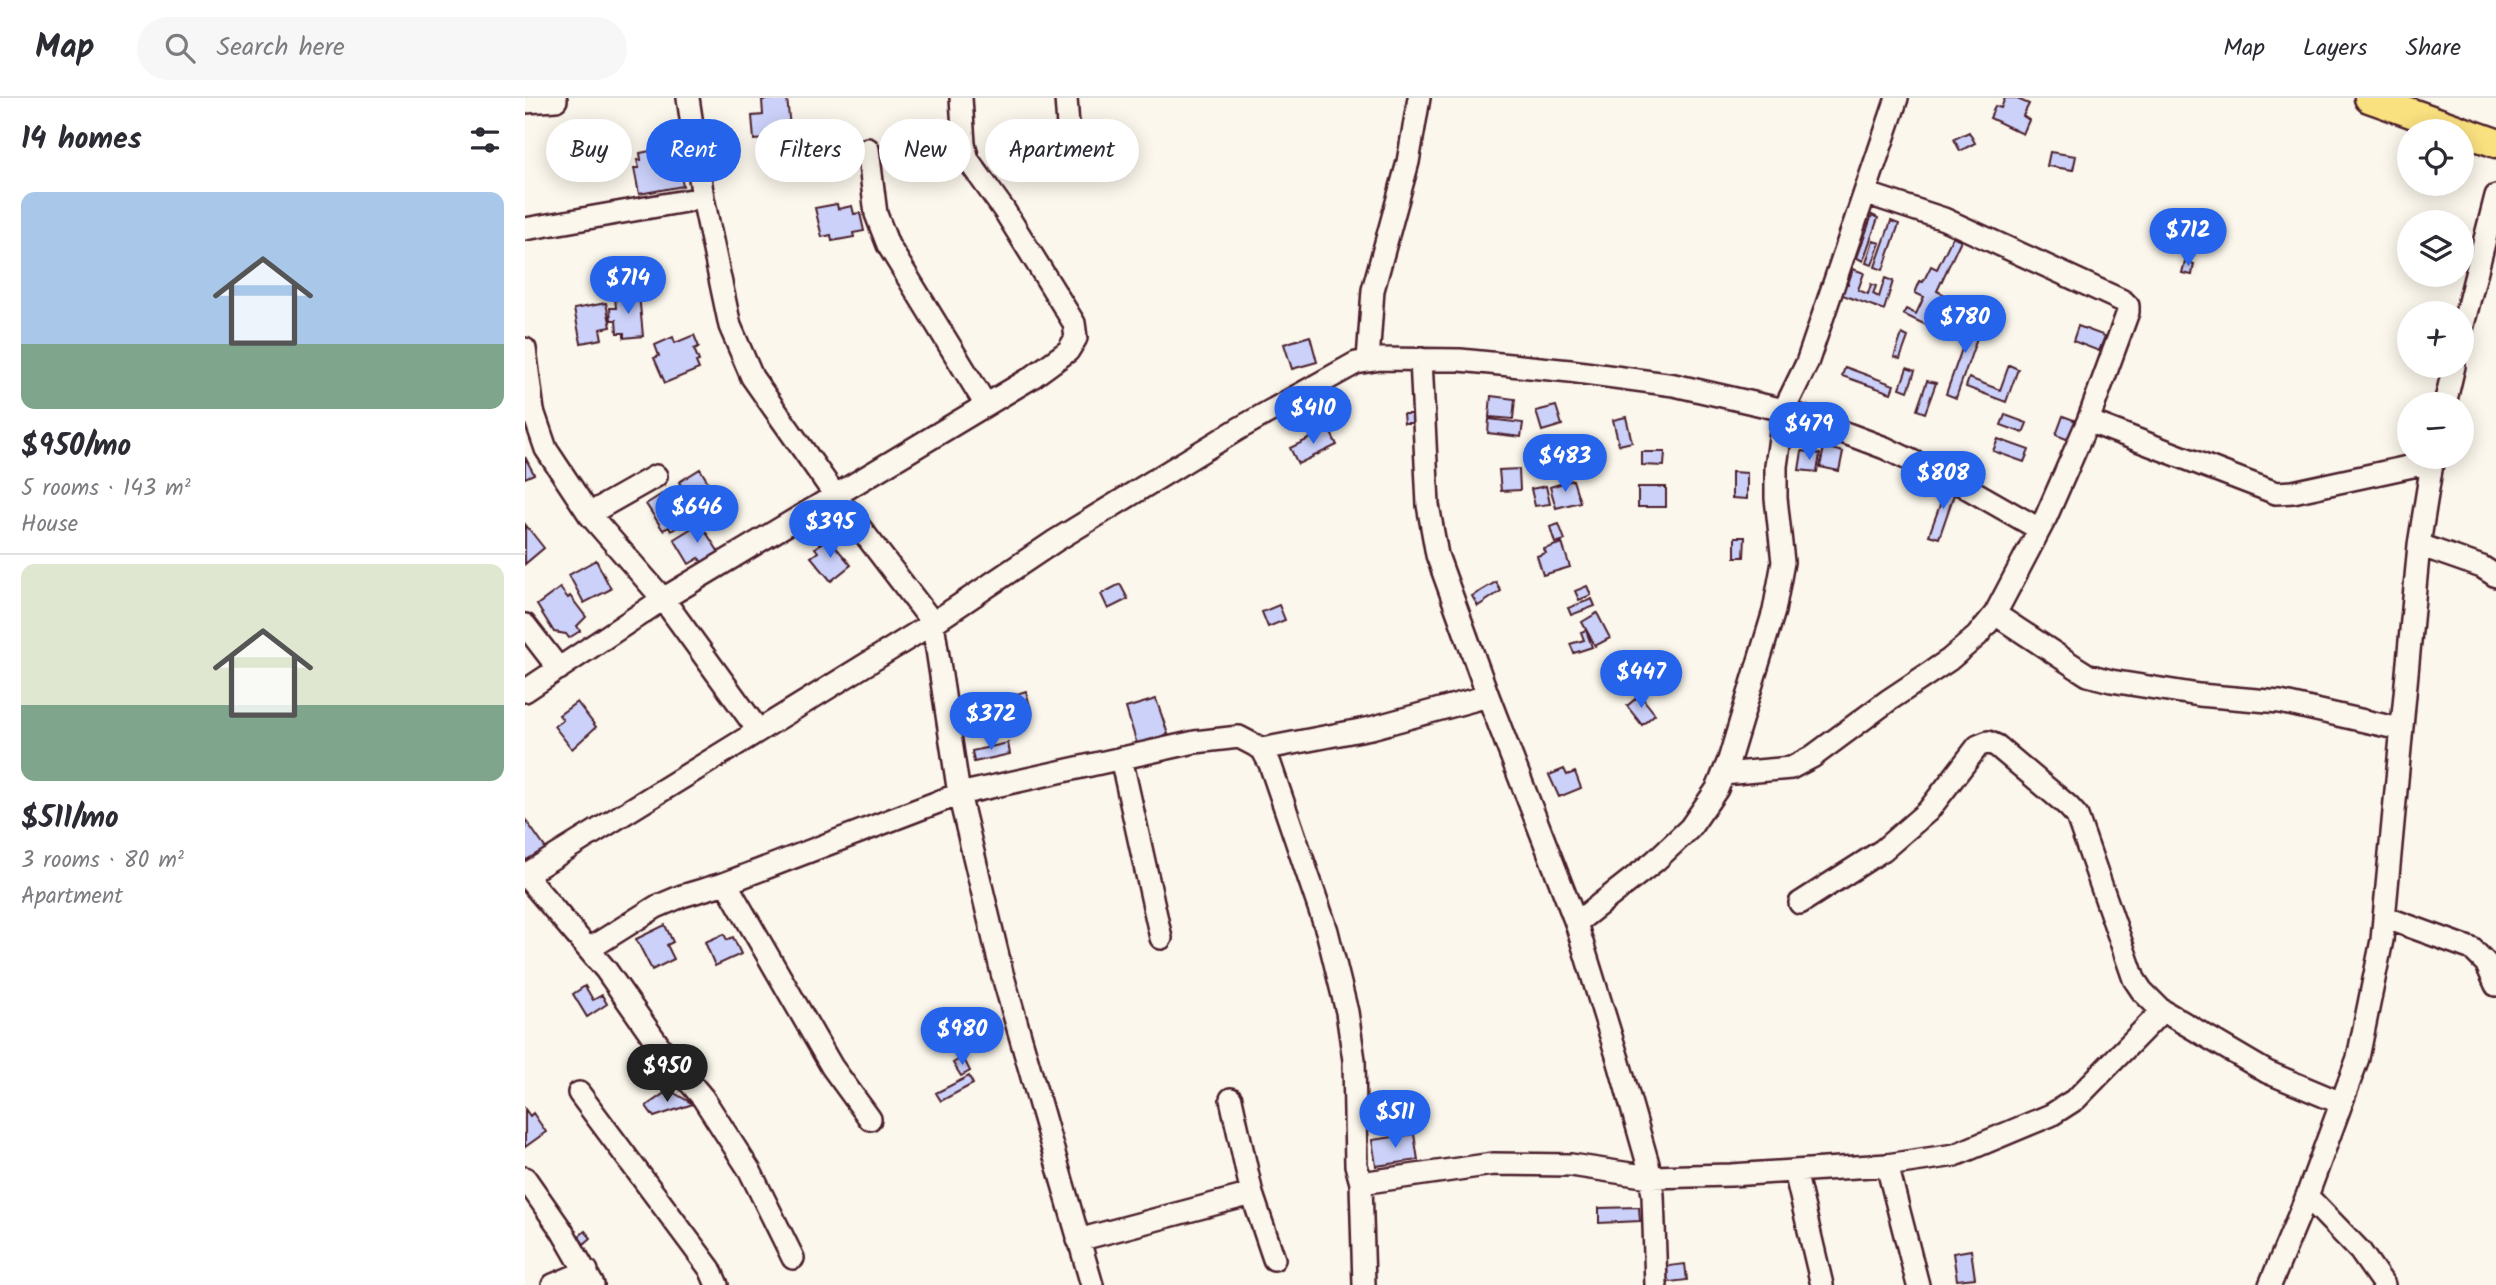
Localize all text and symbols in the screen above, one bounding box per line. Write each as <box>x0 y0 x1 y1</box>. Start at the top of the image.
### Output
search box <box>137 17 627 80</box>
text: Map <box>35 22 95 75</box>
text: Search here <box>217 27 345 69</box>
icon: search <box>161 29 199 67</box>
text: Map <box>2223 29 2265 68</box>
text: Layers <box>2303 29 2367 68</box>
text: Share <box>2405 29 2461 68</box>
text: 14 homes <box>21 116 142 164</box>
chip: Buy <box>546 119 632 182</box>
chip: Rent <box>646 119 741 182</box>
chip: Filters <box>755 119 865 182</box>
chip: New <box>879 119 971 182</box>
chip: Apartment <box>985 119 1139 182</box>
map controls <box>2397 119 2474 469</box>
button: locate <box>2397 119 2474 196</box>
icon: filters <box>466 121 504 159</box>
pin: $712 <box>2147 208 2229 268</box>
button: layers <box>2397 210 2474 287</box>
text: $712 <box>2166 213 2210 249</box>
icon: home <box>200 238 326 364</box>
pin: $714 <box>587 256 669 316</box>
text: $714 <box>606 261 650 297</box>
pin: $780 <box>1924 296 2006 355</box>
text: $780 <box>1940 300 1990 336</box>
button: + <box>2397 301 2474 378</box>
pin: $410 <box>1272 386 1354 446</box>
text: $410 <box>1291 391 1335 427</box>
button: − <box>2397 392 2474 469</box>
pin: $479 <box>1768 402 1850 462</box>
text: $479 <box>1785 407 1833 443</box>
text: $950/mo <box>21 423 131 471</box>
pin: $483 <box>1524 434 1606 494</box>
text: $483 <box>1539 439 1591 475</box>
pin: $808 <box>1902 452 1984 511</box>
text: $808 <box>1917 456 1969 492</box>
text: 5 rooms · 143 m² <box>21 471 191 507</box>
pin: $646 <box>656 486 738 545</box>
text: $646 <box>671 490 723 526</box>
pin: $395 <box>789 500 871 560</box>
text: $395 <box>805 505 855 541</box>
text: House <box>21 507 78 543</box>
icon: home <box>200 610 326 736</box>
pin: $447 <box>1600 650 1682 710</box>
text: $447 <box>1616 655 1666 691</box>
pin: $372 <box>950 692 1032 752</box>
text: $372 <box>966 697 1016 733</box>
text: $511/mo <box>21 795 119 843</box>
text: 3 rooms · 80 m² <box>21 843 184 879</box>
text: Apartment <box>21 879 123 915</box>
pin: $980 <box>921 1007 1003 1067</box>
text: $980 <box>937 1012 987 1048</box>
pin: $950 <box>626 1044 708 1104</box>
text: $950 <box>643 1049 691 1085</box>
pin: $511 <box>1354 1090 1436 1150</box>
text: $511 <box>1375 1095 1415 1131</box>

